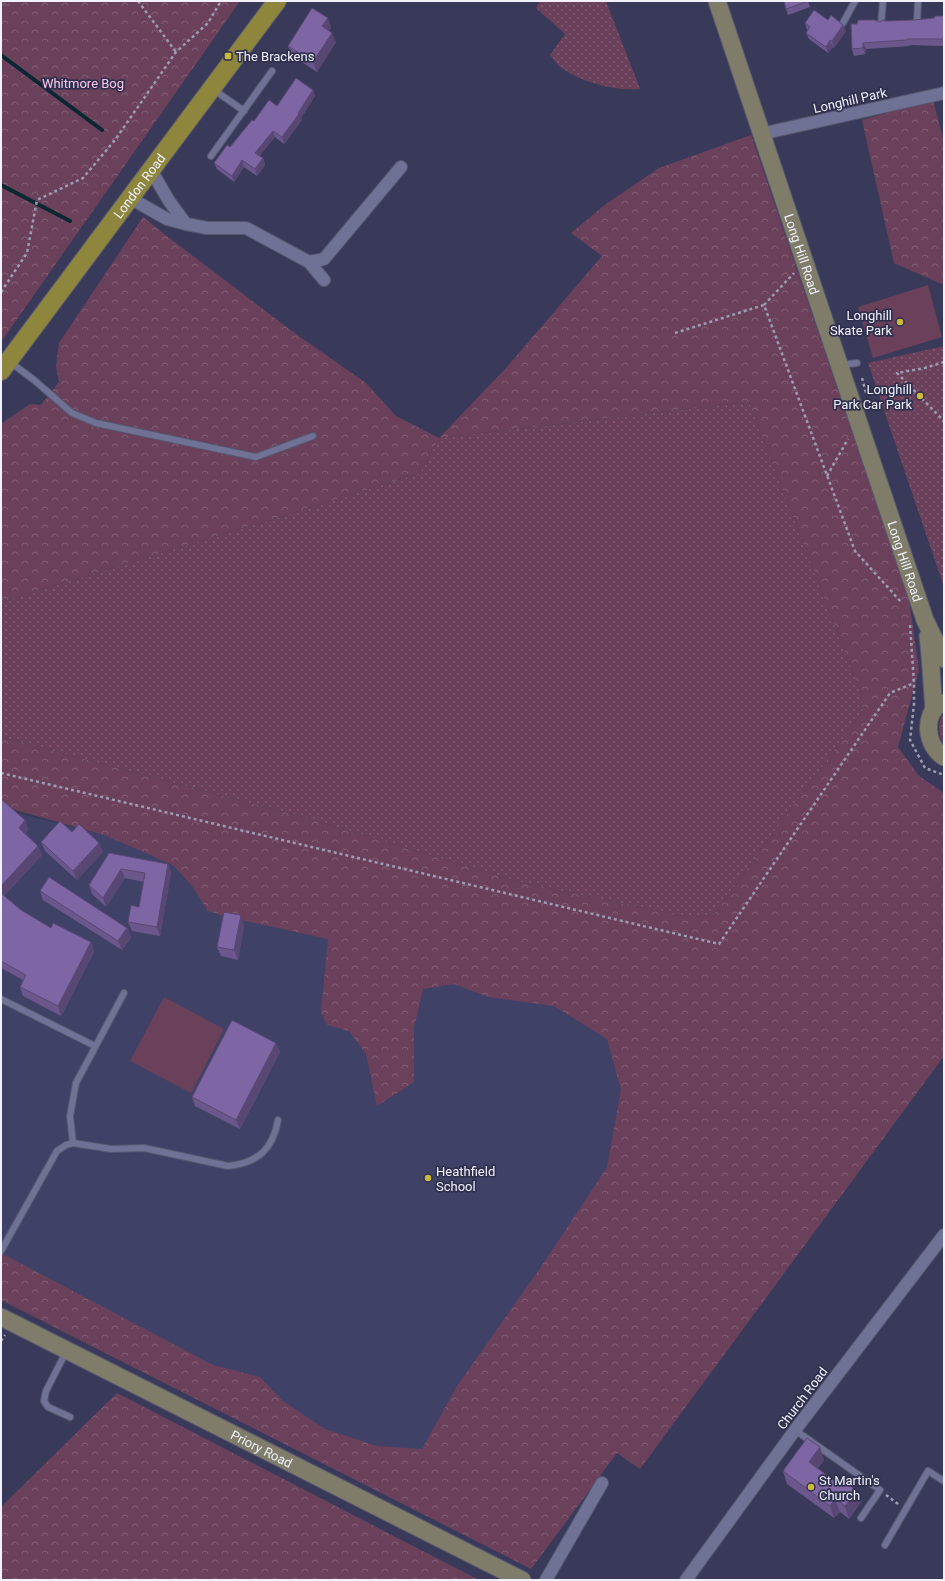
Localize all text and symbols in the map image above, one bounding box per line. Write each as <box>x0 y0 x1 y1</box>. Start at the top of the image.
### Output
place label: The Brackens <box>236 49 315 64</box>
marker: The Brackens <box>223 51 233 61</box>
park label: Whitmore Bog <box>42 76 124 91</box>
street label: Longhill Park <box>812 85 889 116</box>
street label: London Road <box>111 151 168 221</box>
street label: Long Hill Road <box>781 212 822 296</box>
place label: Longhill Skate Park <box>830 308 892 338</box>
marker: Longhill Skate Park <box>895 317 905 327</box>
place label: Longhill Park Car Park <box>833 382 912 412</box>
marker: Longhill Park Car Park <box>915 391 925 401</box>
street label: Long Hill Road <box>884 519 925 604</box>
place label: Heathfield School <box>436 1164 495 1194</box>
marker: Heathfield School <box>423 1173 433 1183</box>
street label: Church Road <box>774 1364 831 1432</box>
street label: Priory Road <box>228 1427 295 1471</box>
place label: St Martin's Church <box>819 1473 880 1503</box>
marker: St Martin's Church <box>806 1482 816 1492</box>

